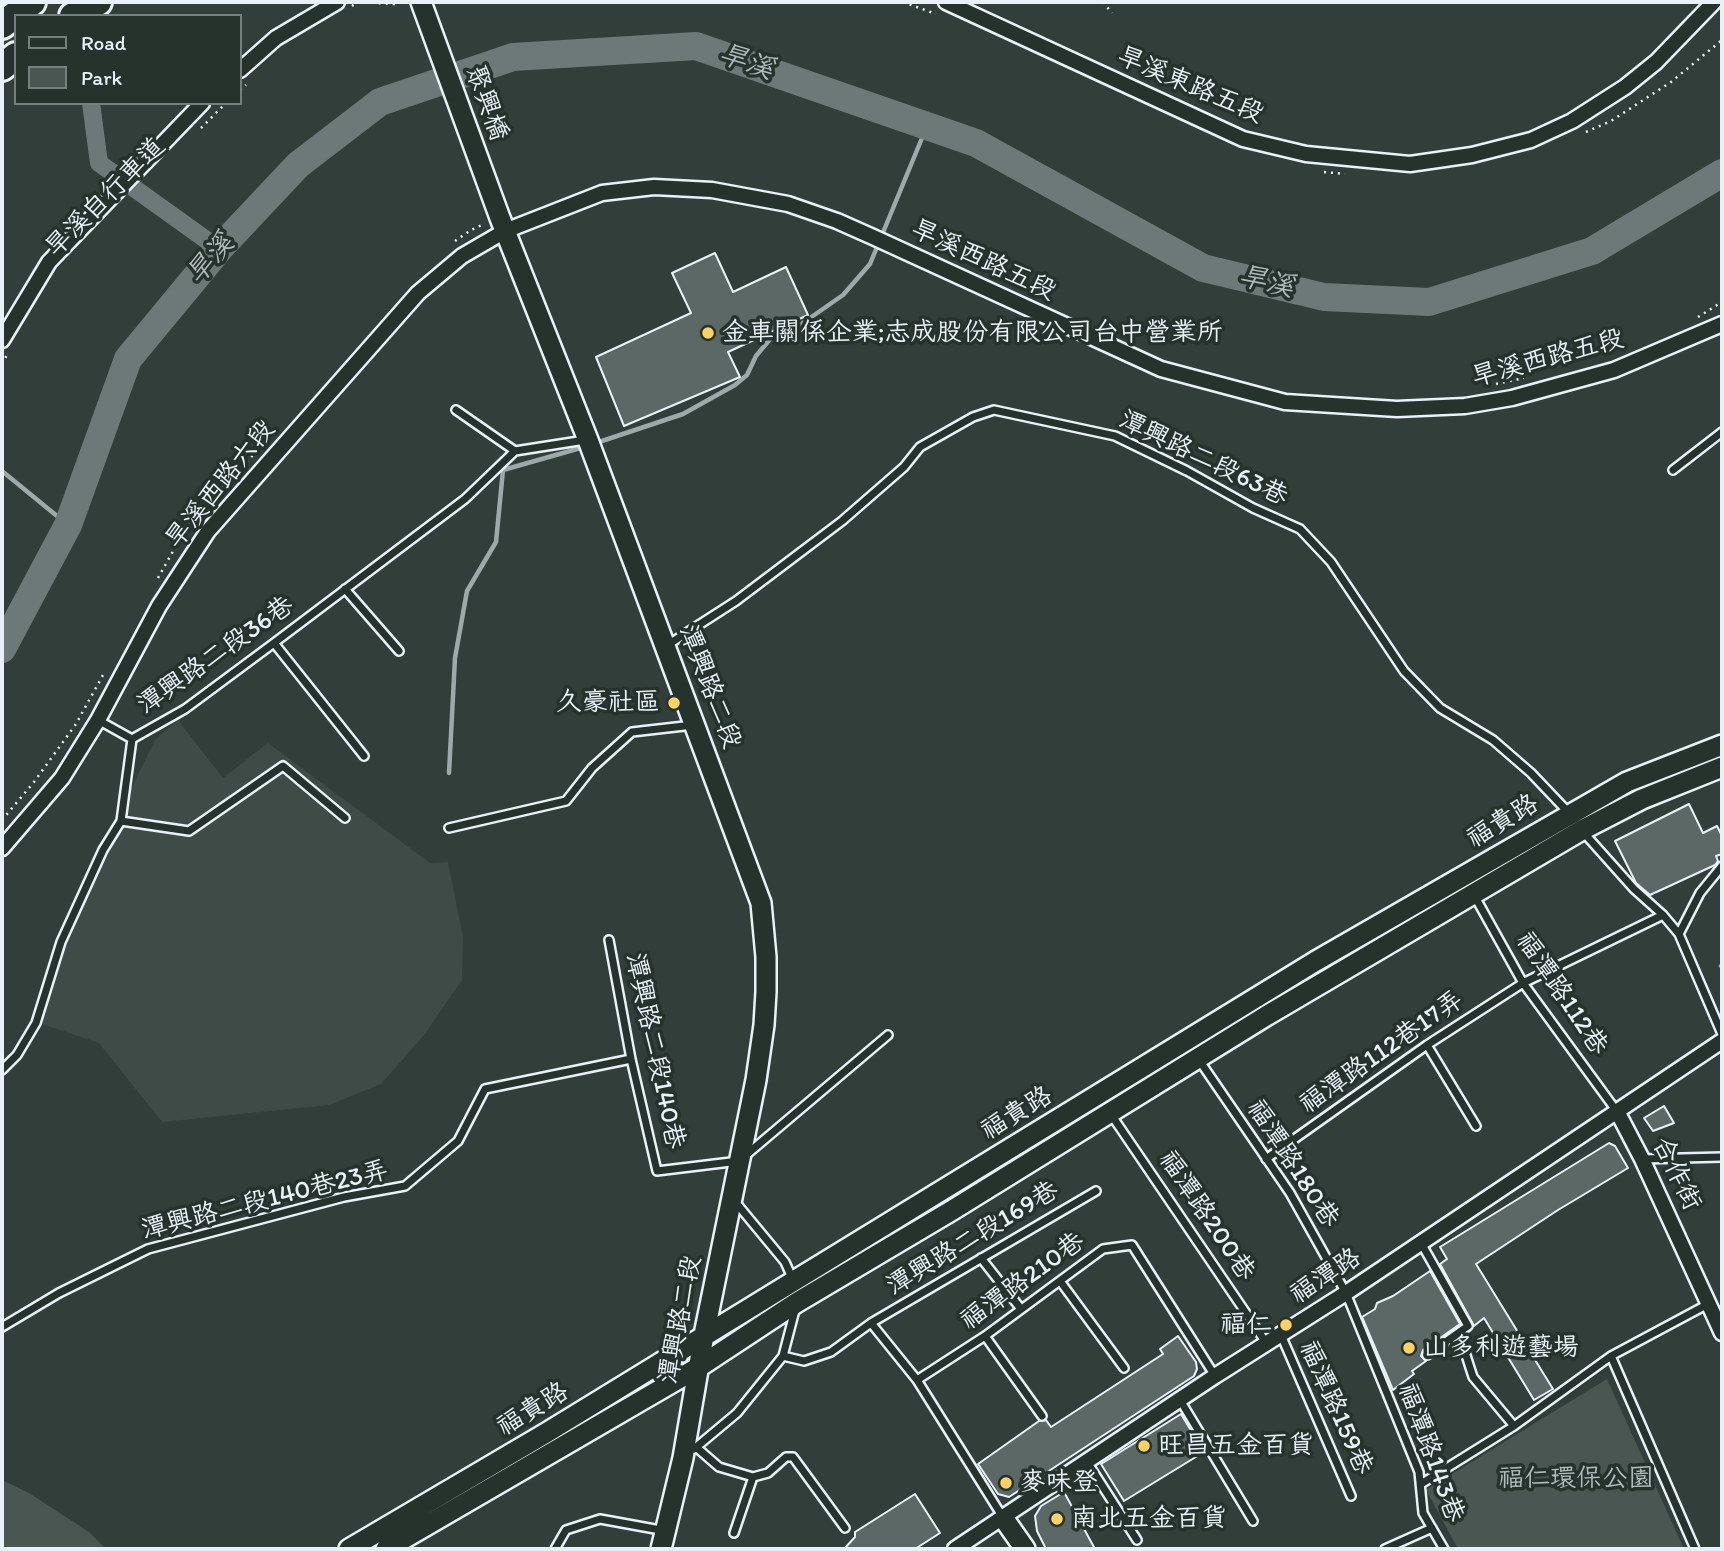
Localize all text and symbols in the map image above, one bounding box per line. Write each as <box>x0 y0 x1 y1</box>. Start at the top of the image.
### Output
legend <box>14 14 242 105</box>
text: Road <box>81 30 126 55</box>
water label: 旱溪 <box>714 38 778 88</box>
street label: 旱溪東路五段 <box>1112 41 1268 131</box>
street label: 聚興橋 <box>458 61 514 145</box>
text: Park <box>81 65 122 90</box>
street label: 旱溪自行車道 <box>40 132 172 264</box>
street label: 旱溪西路五段 <box>906 214 1060 308</box>
water label: 旱溪 <box>180 228 242 292</box>
water label: 旱溪 <box>1235 260 1297 306</box>
place label: 金車關係企業;志成股份有限公司台中營業所 <box>722 317 1222 349</box>
street label: 旱溪西路五段 <box>1469 324 1627 394</box>
marker: 金車關係企業;志成股份有限公司台中營業所 <box>700 325 716 341</box>
street label: 潭興路二段63巷 <box>1114 405 1292 513</box>
street label: 旱溪西路六段 <box>160 415 282 555</box>
street label: 潭興路二段36巷 <box>132 590 300 722</box>
street label: 潭興路二段 <box>671 621 747 753</box>
place label: 久豪社區 <box>556 687 660 719</box>
marker: 久豪社區 <box>666 695 682 711</box>
street label: 福貴路 <box>1462 789 1544 855</box>
street label: 福潭路112巷 <box>1508 926 1614 1062</box>
street label: 潭興路二段140巷 <box>618 950 690 1152</box>
street label: 福潭路112巷17弄 <box>1294 985 1470 1121</box>
street label: 福貴路 <box>976 1081 1058 1147</box>
street label: 福潭路180巷 <box>1239 1094 1345 1234</box>
street label: 合作街 <box>1645 1132 1707 1216</box>
street label: 福潭路200巷 <box>1151 1145 1261 1287</box>
street label: 潭興路二段140巷23弄 <box>138 1155 392 1247</box>
street label: 潭興路二段169巷 <box>881 1175 1065 1303</box>
street label: 福潭路210巷 <box>955 1227 1091 1337</box>
street label: 福潭路 <box>1285 1243 1367 1311</box>
street label: 潭興路二段 <box>653 1253 709 1387</box>
place label: 福仁 <box>1220 1309 1272 1341</box>
marker: 福仁 <box>1278 1317 1294 1333</box>
place label: 山多利遊藝場 <box>1423 1332 1579 1364</box>
street label: 福潭路159巷 <box>1292 1336 1378 1480</box>
marker: 山多利遊藝場 <box>1401 1340 1417 1356</box>
street label: 福貴路 <box>492 1377 574 1443</box>
street label: 福潭路143巷 <box>1390 1379 1470 1527</box>
place label: 旺昌五金百貨 <box>1158 1430 1314 1462</box>
marker: 旺昌五金百貨 <box>1136 1438 1152 1454</box>
park label: 福仁環保公園 <box>1498 1463 1654 1495</box>
place label: 麥味登 <box>1020 1467 1098 1499</box>
marker: 麥味登 <box>998 1475 1014 1491</box>
place label: 南北五金百貨 <box>1071 1503 1227 1535</box>
marker: 南北五金百貨 <box>1049 1511 1065 1527</box>

